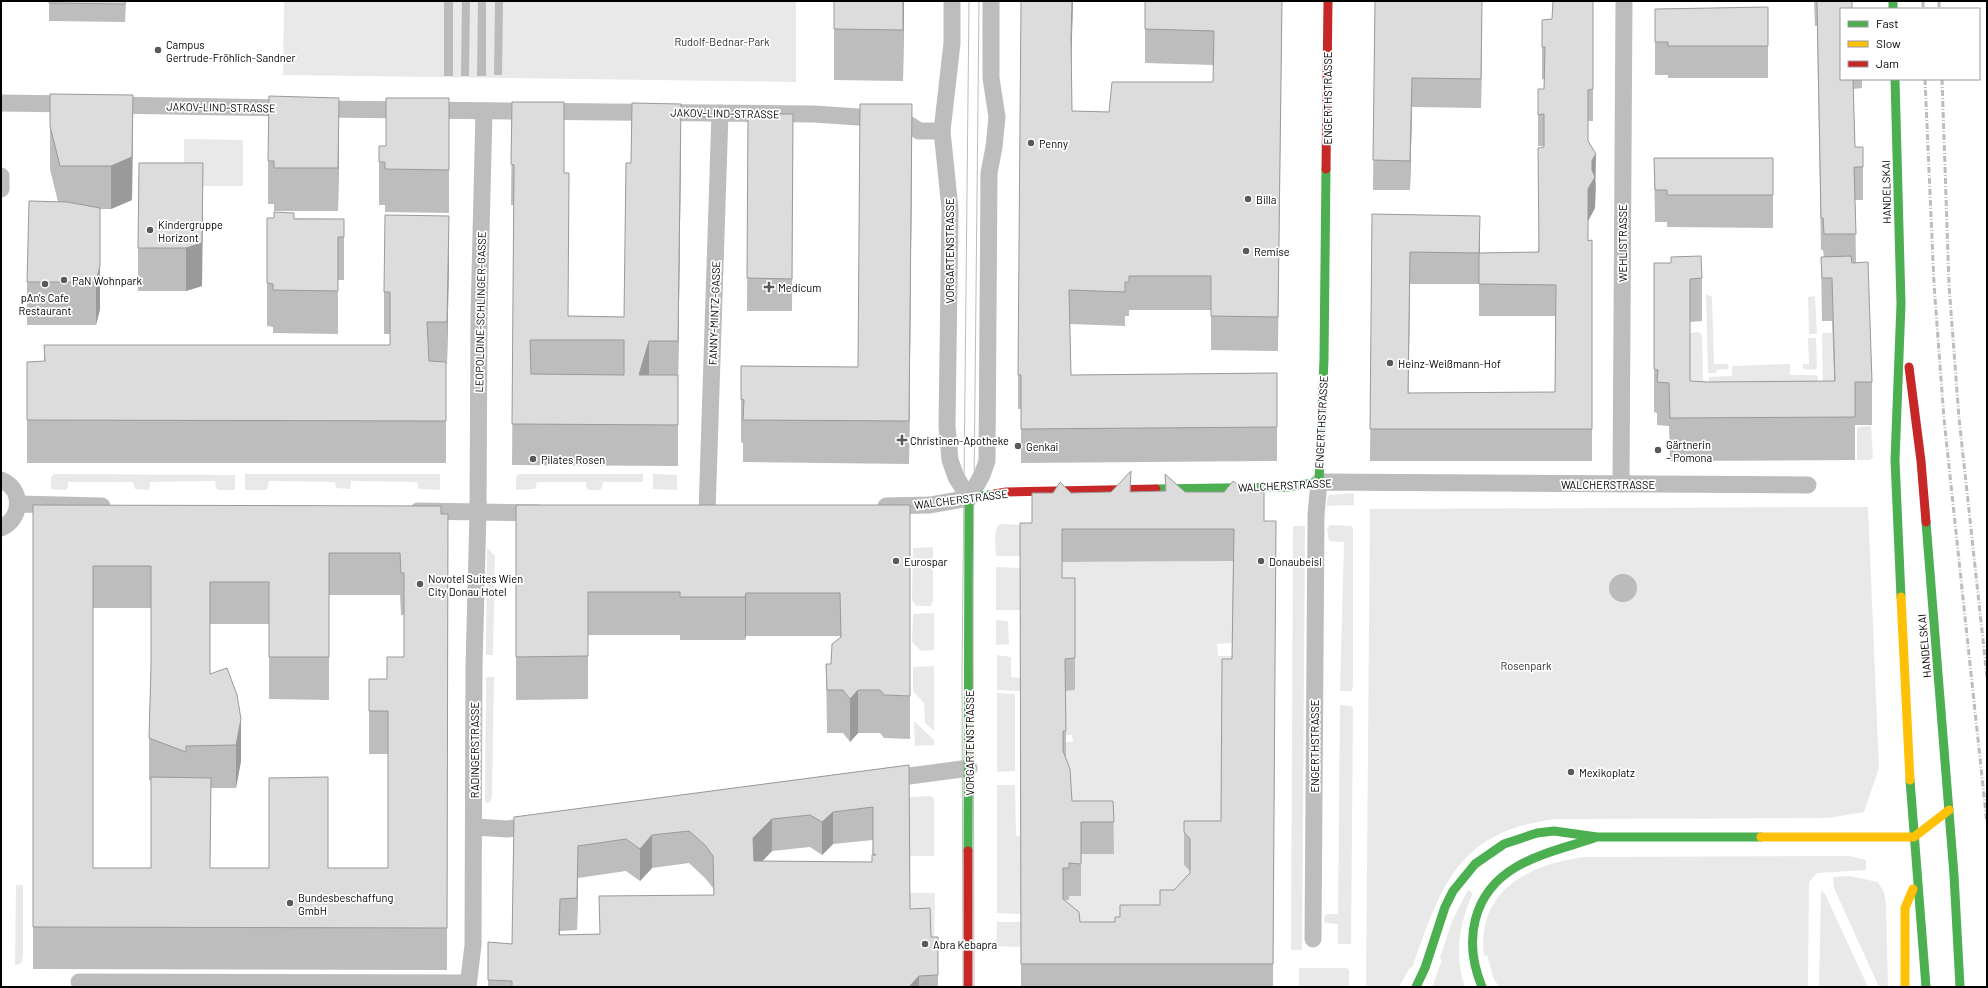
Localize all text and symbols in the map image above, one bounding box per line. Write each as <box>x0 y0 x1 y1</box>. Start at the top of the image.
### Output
legend <box>1840 8 1980 80</box>
text: Fast <box>1876 16 1899 30</box>
park label: Rudolf-Bednar-Park <box>674 35 770 48</box>
text: Slow <box>1876 36 1901 50</box>
place label: Campus Gertrude-Fröhlich-Sandner <box>166 38 296 64</box>
marker: Campus Gertrude-Fröhlich-Sandner <box>153 45 163 55</box>
street label: ENGERTHSTRASSE <box>1321 51 1334 145</box>
text: Jam <box>1876 56 1899 70</box>
street label: JAKOV-LIND-STRASSE <box>166 100 276 114</box>
street label: JAKOV-LIND-STRASSE <box>670 106 780 120</box>
place label: Penny <box>1039 137 1068 150</box>
marker: Penny <box>1026 138 1036 148</box>
street label: HANDELSKAI <box>1879 160 1893 224</box>
place label: Billa <box>1256 193 1276 206</box>
marker: Billa <box>1243 194 1253 204</box>
street label: VORGARTENSTRASSE <box>943 198 956 304</box>
street label: WEHLISTRASSE <box>1616 204 1629 282</box>
place label: Kindergruppe Horizont <box>158 218 223 244</box>
marker: Kindergruppe Horizont <box>145 225 155 235</box>
street label: LEOPOLDINE-SCHLINGER-GASSE <box>472 231 488 393</box>
place label: Remise <box>1254 245 1290 258</box>
marker: Remise <box>1241 246 1251 256</box>
street label: FANNY-MINTZ-GASSE <box>706 260 722 365</box>
place label: PaN Wohnpark <box>72 274 142 287</box>
marker: PaN Wohnpark <box>59 275 69 285</box>
marker: pAn's Cafe Restaurant <box>40 279 50 289</box>
marker: Medicum <box>763 281 775 293</box>
place label: Medicum <box>778 281 821 294</box>
place label: pAn's Cafe Restaurant <box>19 291 71 317</box>
place label: Heinz-Weißmann-Hof <box>1398 357 1501 370</box>
marker: Heinz-Weißmann-Hof <box>1385 358 1395 368</box>
street label: ENGERTHSTRASSE <box>1312 375 1330 469</box>
place label: Christinen-Apotheke <box>910 434 1009 447</box>
marker: Christinen-Apotheke <box>897 435 907 445</box>
place label: Gärtnerin – Pomona <box>1666 438 1712 464</box>
place label: Genkai <box>1026 440 1059 453</box>
marker: Genkai <box>1013 441 1023 451</box>
marker: Gärtnerin – Pomona <box>1653 445 1663 455</box>
place label: Pilates Rosen <box>541 453 605 466</box>
marker: Pilates Rosen <box>528 454 538 464</box>
street label: WALCHERSTRASSE <box>1238 476 1333 494</box>
street label: WALCHERSTRASSE <box>1561 478 1655 491</box>
street label: WALCHERSTRASSE <box>913 487 1009 511</box>
place label: Eurospar <box>904 555 947 568</box>
place label: Donaubeisl <box>1269 555 1322 568</box>
marker: Eurospar <box>891 556 901 566</box>
marker: Donaubeisl <box>1256 556 1266 566</box>
place label: Novotel Suites Wien City Donau Hotel <box>428 572 523 598</box>
marker: Novotel Suites Wien City Donau Hotel <box>415 579 425 589</box>
street label: HANDELSKAI <box>1915 614 1933 678</box>
park label: Rosenpark <box>1501 659 1552 672</box>
street label: VORGARTENSTRASSE <box>963 690 976 796</box>
street label: ENGERTHSTRASSE <box>1308 699 1321 793</box>
street label: RADINGERSTRASSE <box>468 701 481 798</box>
place label: Mexikoplatz <box>1579 766 1635 779</box>
marker: Mexikoplatz <box>1566 767 1576 777</box>
place label: Bundesbeschaffung GmbH <box>298 891 393 917</box>
marker: Bundesbeschaffung GmbH <box>285 898 295 908</box>
place label: Abra Kebapra <box>933 938 997 951</box>
marker: Abra Kebapra <box>920 939 930 949</box>

